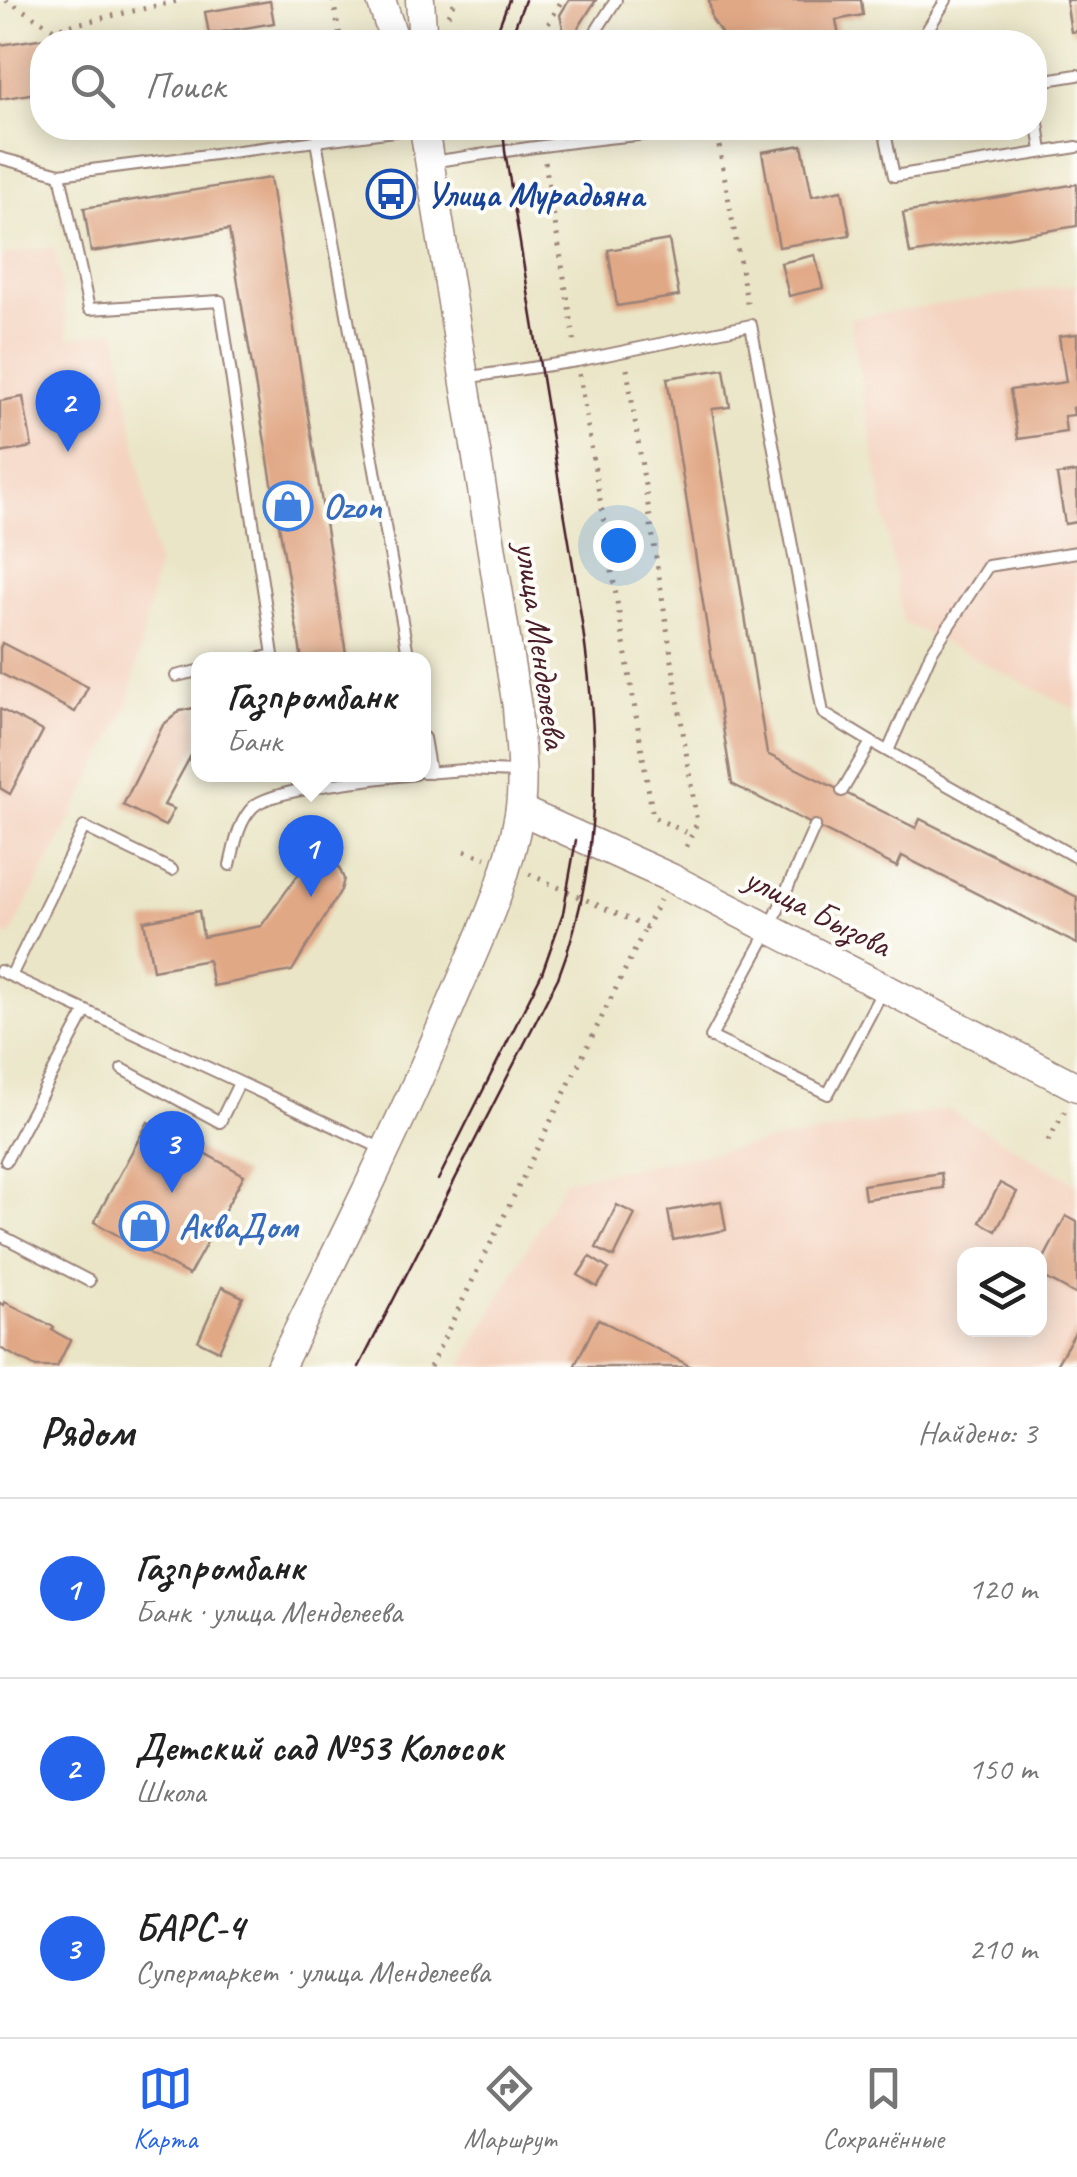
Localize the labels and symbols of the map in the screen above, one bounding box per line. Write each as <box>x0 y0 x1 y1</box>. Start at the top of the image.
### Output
bus stop icon: Улица Мурадьяна <box>365 168 417 220</box>
place label: Улица Мурадьяна <box>426 172 647 217</box>
pin: 2 <box>36 370 100 452</box>
shop icon: Ozon <box>262 480 314 532</box>
place label: Ozon <box>323 484 382 529</box>
your location <box>593 520 644 571</box>
street label: улица Менделеева <box>504 537 579 753</box>
pin: 1 <box>278 814 344 897</box>
street label: улица Бызова <box>735 855 900 968</box>
pin: 3 <box>140 1110 204 1193</box>
shop icon: АкваДом <box>118 1200 170 1252</box>
place label: АкваДом <box>179 1204 300 1249</box>

